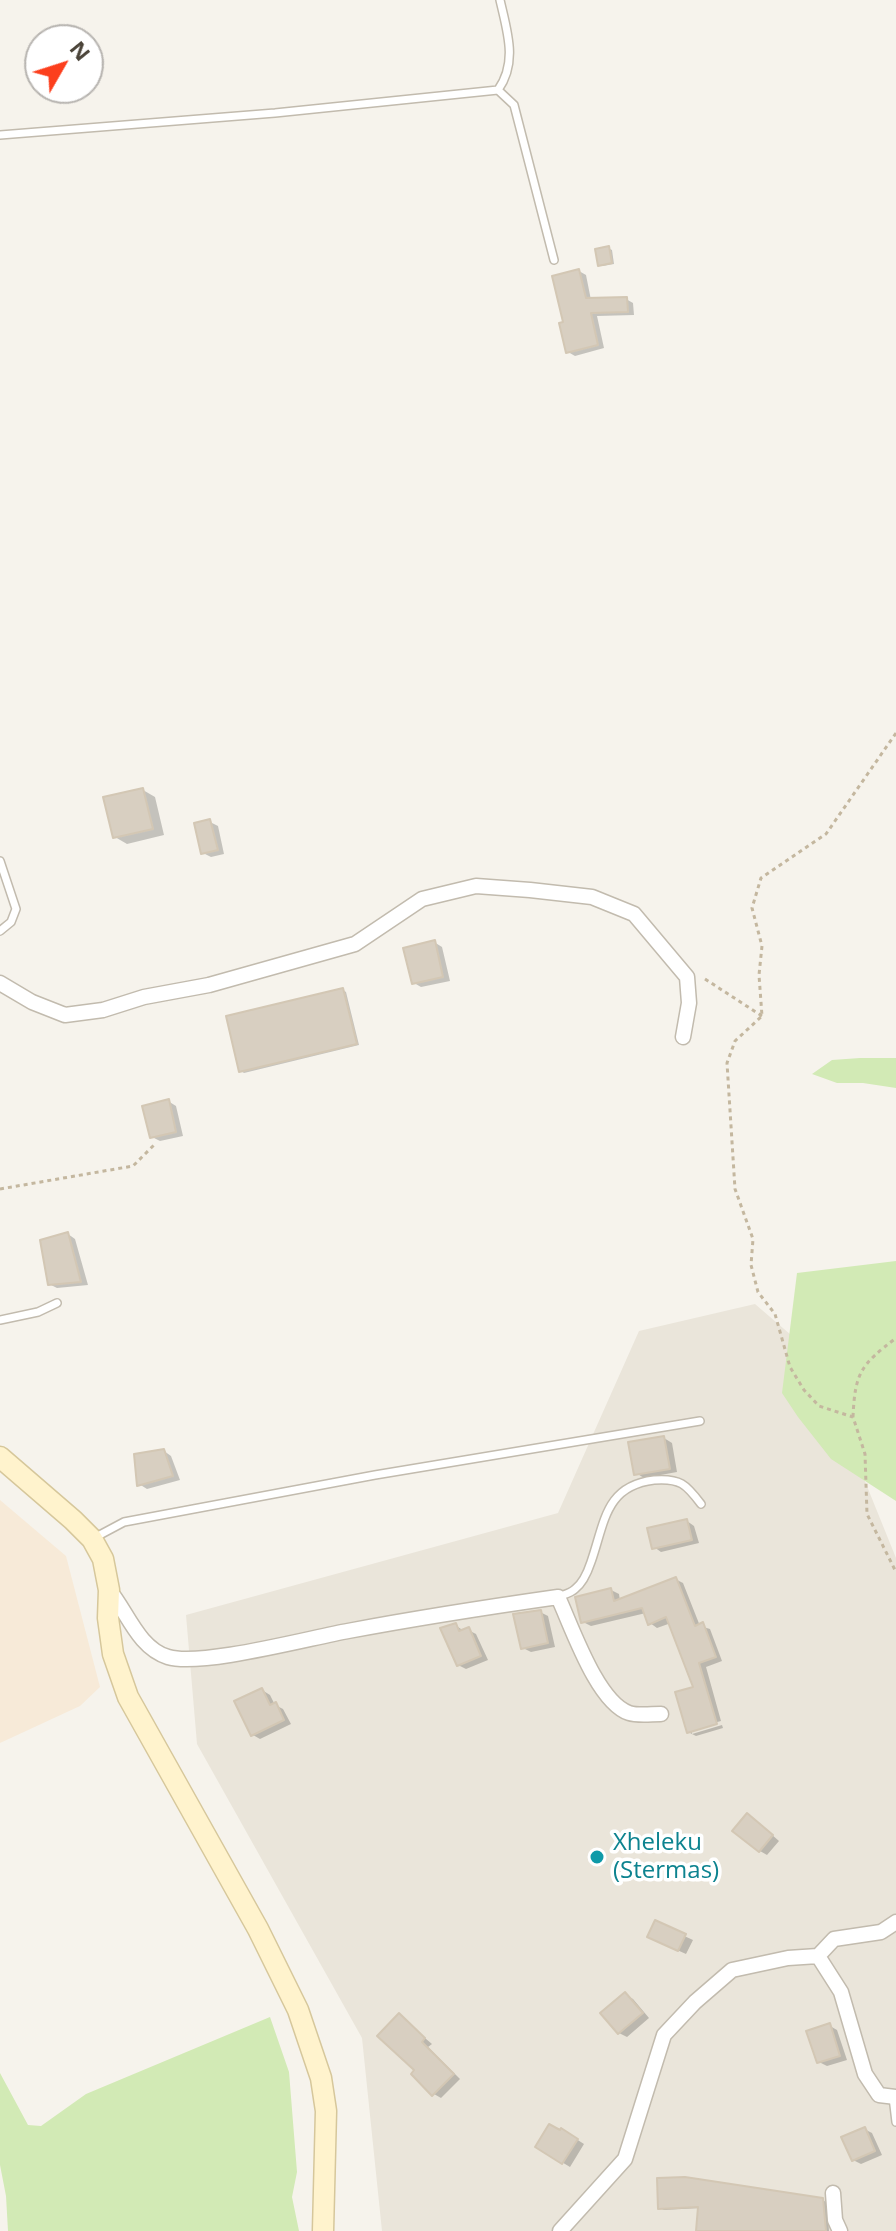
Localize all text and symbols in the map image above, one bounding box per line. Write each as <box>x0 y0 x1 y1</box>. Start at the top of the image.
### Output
north arrow <box>24 24 104 104</box>
text: N <box>64 34 98 67</box>
place label: Xheleku (Stermas) <box>613 1829 719 1885</box>
marker: Xheleku (Stermas) <box>588 1848 606 1866</box>

